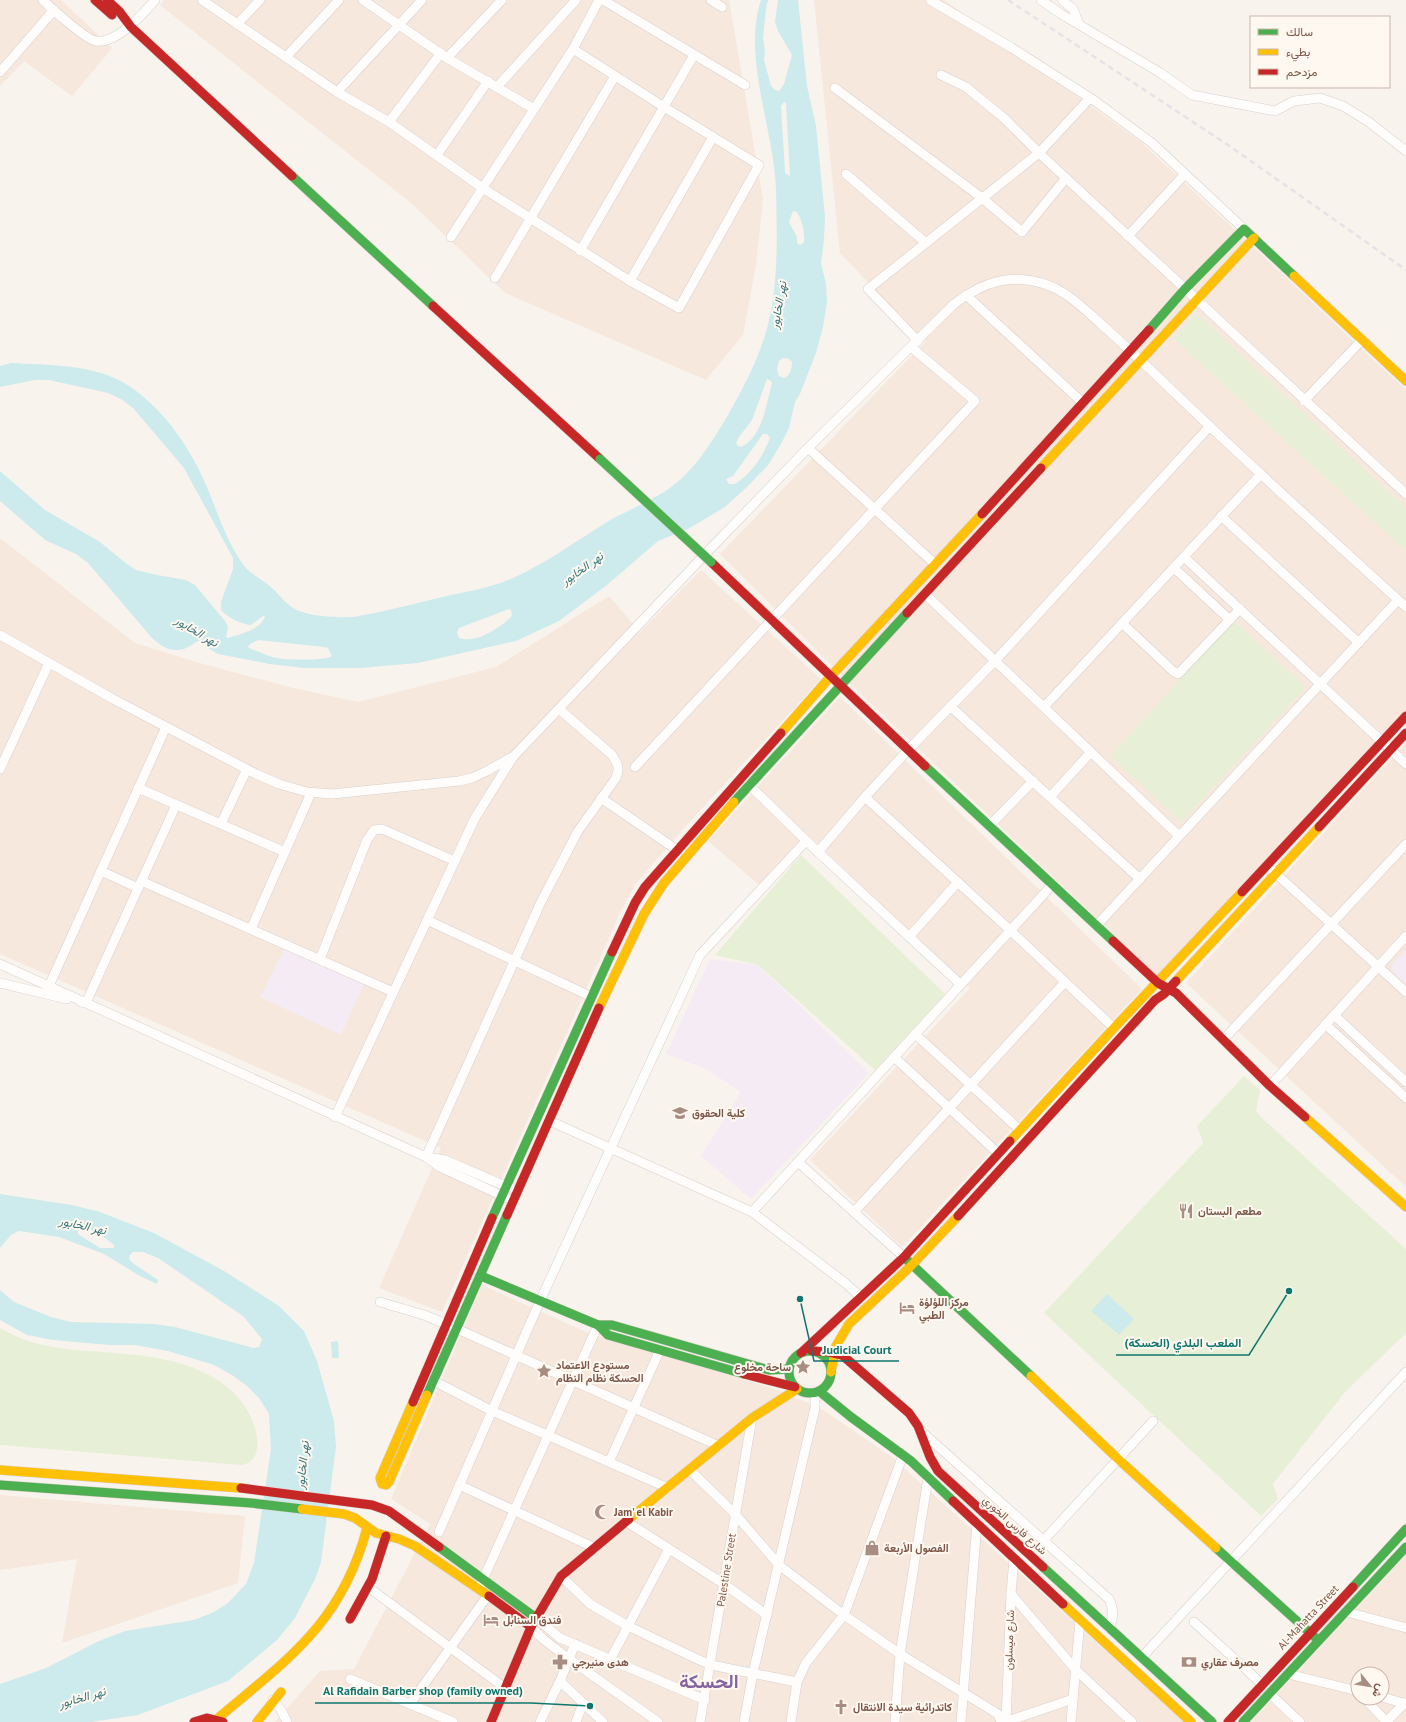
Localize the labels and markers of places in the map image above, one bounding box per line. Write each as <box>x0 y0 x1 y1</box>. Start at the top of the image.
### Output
school or university icon: كلية الحقوق <box>671 1104 689 1122</box>
place label: كلية الحقوق <box>692 1106 745 1120</box>
restaurant icon: مطعم البستان <box>1177 1202 1195 1220</box>
place label: مطعم البستان <box>1198 1204 1262 1219</box>
place label: مركز اللؤلؤة الطبي <box>919 1295 969 1324</box>
hotel icon: مركز اللؤلؤة الطبي <box>898 1299 916 1317</box>
callout: الملعب البلدي (الحسكة) <box>1116 1331 1249 1355</box>
callout: Judicial Court <box>814 1337 899 1361</box>
place label: مستودع الاعتماد الحسكة نظام النظام <box>556 1358 644 1386</box>
place icon: ساحة مخلوع <box>794 1358 812 1376</box>
place label: ساحة مخلوع <box>734 1360 791 1375</box>
place icon: مستودع الاعتماد الحسكة نظام النظام <box>535 1362 553 1380</box>
mosque icon: Jam' el Kabir <box>593 1503 611 1521</box>
place label: Jam' el Kabir <box>613 1505 673 1519</box>
shop icon: الفصول الأربعة <box>863 1539 881 1557</box>
place label: الفصول الأربعة <box>884 1541 949 1555</box>
hotel icon: فندق السنابل <box>482 1611 500 1629</box>
place label: فندق السنابل <box>503 1613 561 1627</box>
pharmacy icon: هدى منيرجي <box>551 1653 569 1671</box>
bank icon: مصرف عقاري <box>1180 1653 1198 1671</box>
place label: هدى منيرجي <box>572 1655 629 1671</box>
place label: مصرف عقاري <box>1201 1655 1259 1671</box>
callout: Al Rafidain Barber shop (family owned) <box>315 1679 531 1703</box>
church icon: كاتدرائية سيدة الانتقال <box>832 1698 850 1716</box>
place label: كاتدرائية سيدة الانتقال <box>853 1700 952 1714</box>

